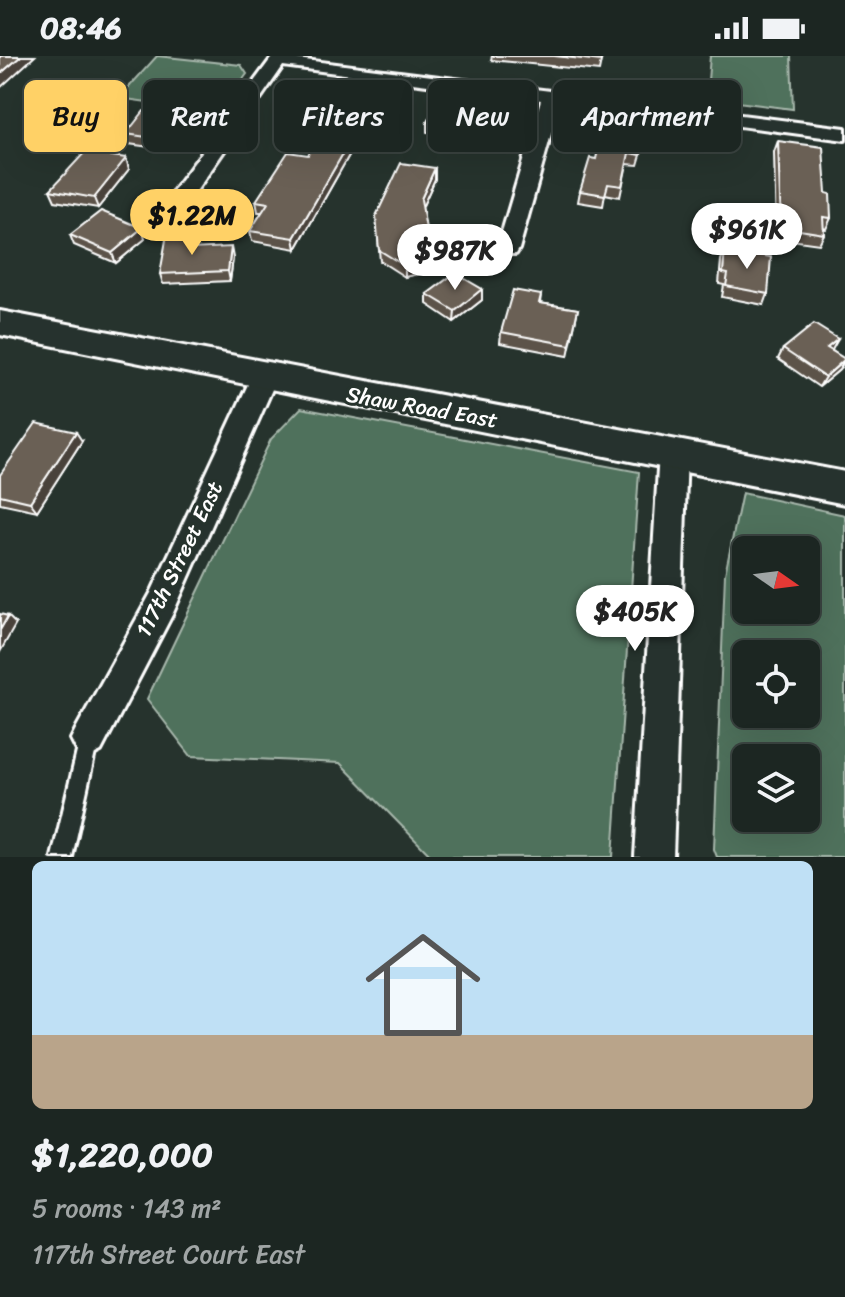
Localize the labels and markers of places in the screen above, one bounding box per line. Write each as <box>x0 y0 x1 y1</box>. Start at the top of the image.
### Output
pin: $1.22M <box>127 189 257 257</box>
pin: $961K <box>691 203 803 271</box>
pin: $987K <box>399 224 511 292</box>
pin: $405K <box>579 585 691 653</box>

